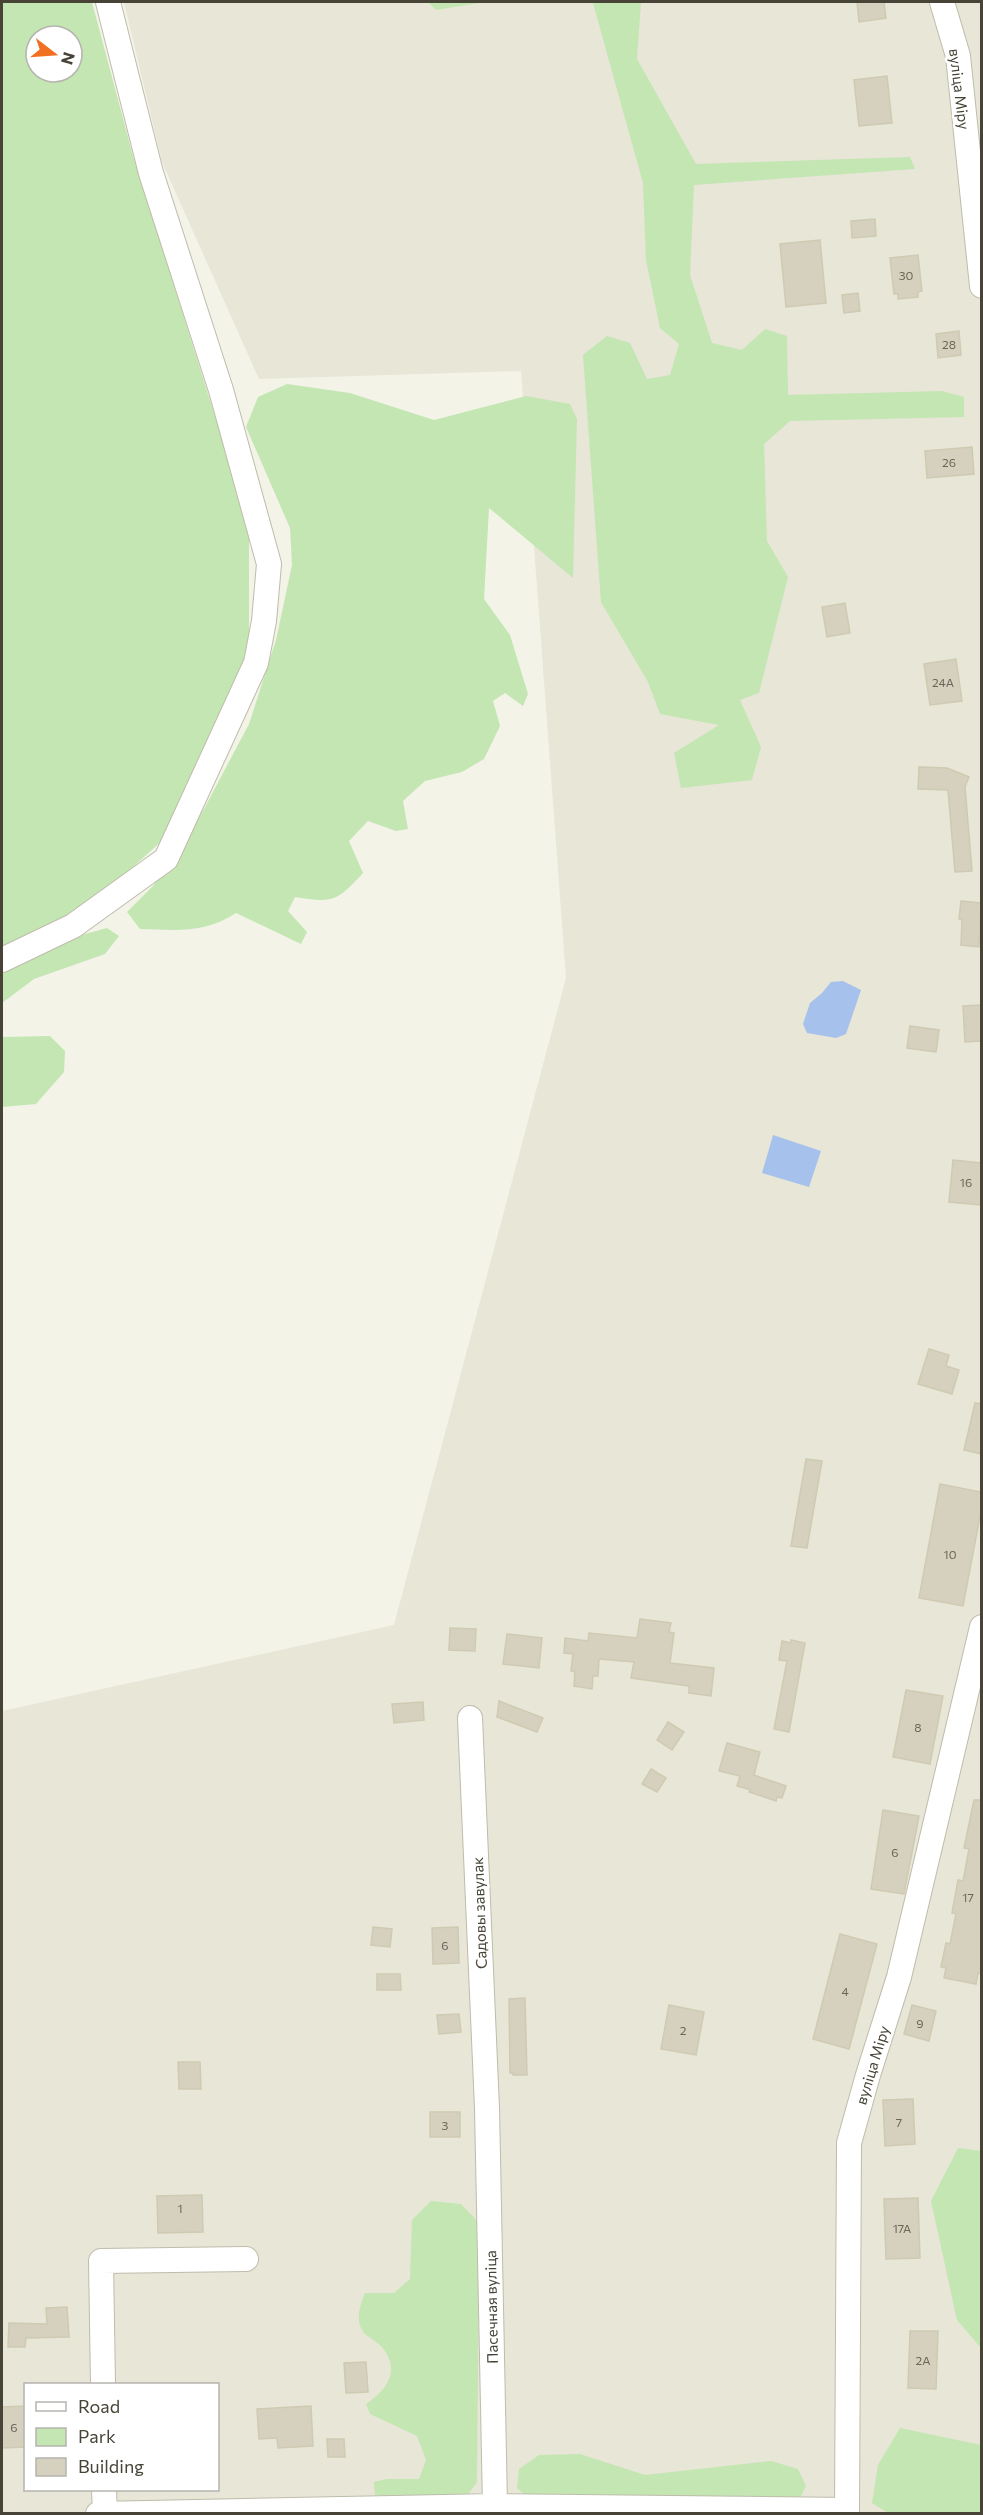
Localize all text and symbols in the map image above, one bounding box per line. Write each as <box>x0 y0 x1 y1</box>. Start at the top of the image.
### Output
north arrow <box>24 24 84 84</box>
street label: вуліца Міру <box>946 47 974 131</box>
text: N <box>58 50 80 67</box>
house number: 30 <box>899 268 914 282</box>
house number: 28 <box>942 337 956 351</box>
house number: 26 <box>942 455 956 469</box>
house number: 24А <box>932 675 954 689</box>
house number: 16 <box>960 1175 972 1189</box>
house number: 10 <box>944 1547 957 1561</box>
house number: 8 <box>914 1720 922 1734</box>
house number: 6 <box>891 1845 899 1859</box>
street label: Садовы завулак <box>468 1857 490 1969</box>
house number: 17 <box>962 1890 974 1904</box>
house number: 6 <box>441 1938 449 1952</box>
house number: 4 <box>841 1984 849 1998</box>
house number: 9 <box>916 2016 924 2030</box>
house number: 2 <box>680 2023 687 2037</box>
street label: вуліца Міру <box>851 2023 893 2107</box>
house number: 7 <box>896 2115 902 2129</box>
house number: 3 <box>442 2118 449 2132</box>
house number: 1 <box>177 2201 183 2215</box>
house number: 17А <box>893 2221 911 2235</box>
street label: Пасечная вуліца <box>481 2250 501 2364</box>
house number: 2А <box>916 2353 930 2367</box>
legend <box>24 2383 219 2491</box>
text: Road <box>78 2395 120 2417</box>
house number: 6 <box>10 2420 18 2434</box>
text: Park <box>78 2425 116 2447</box>
text: Building <box>78 2455 144 2477</box>

